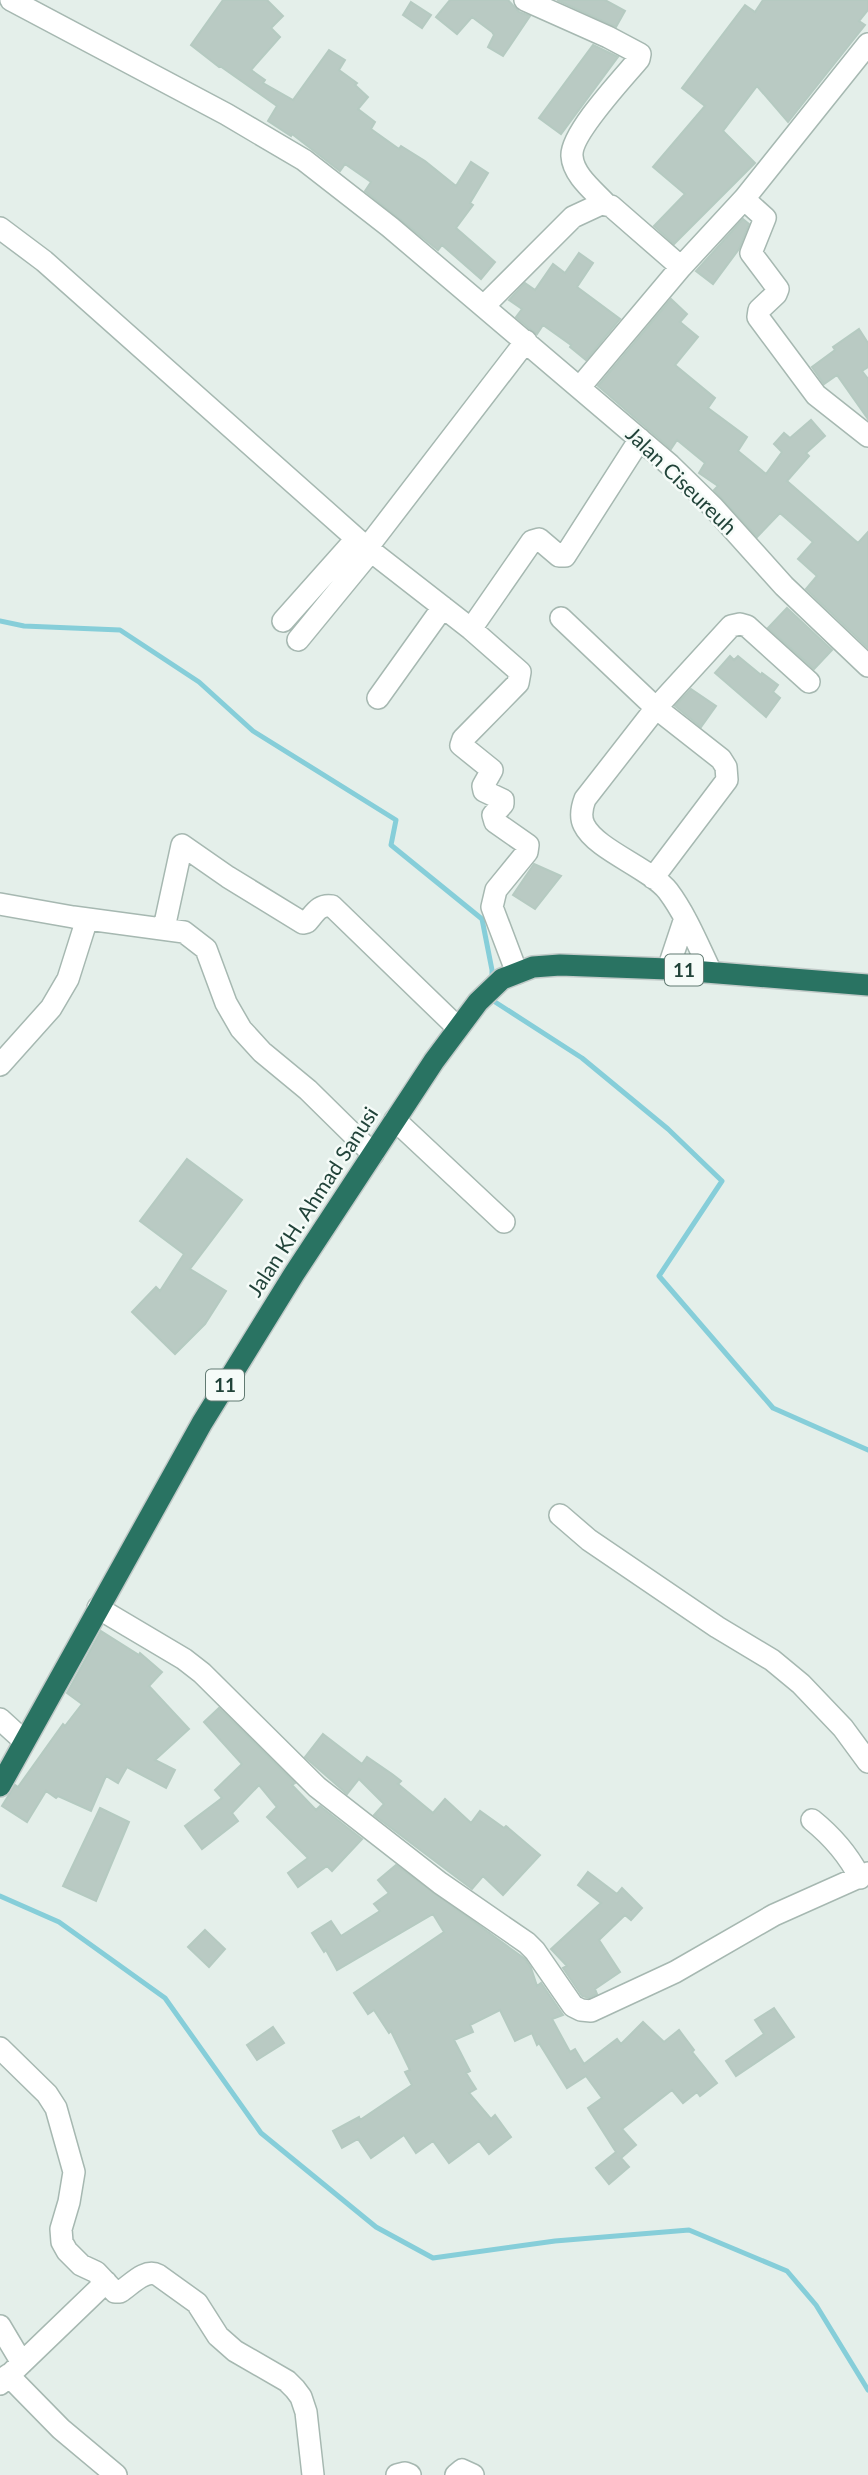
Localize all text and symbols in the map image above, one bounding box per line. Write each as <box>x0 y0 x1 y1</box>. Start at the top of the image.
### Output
street label: Jalan Ciseureuh <box>622 421 743 539</box>
road number: 11 <box>665 954 703 986</box>
street label: Jalan KH. Ahmad Sanusi <box>241 1102 382 1301</box>
road number: 11 <box>206 1370 244 1400</box>

